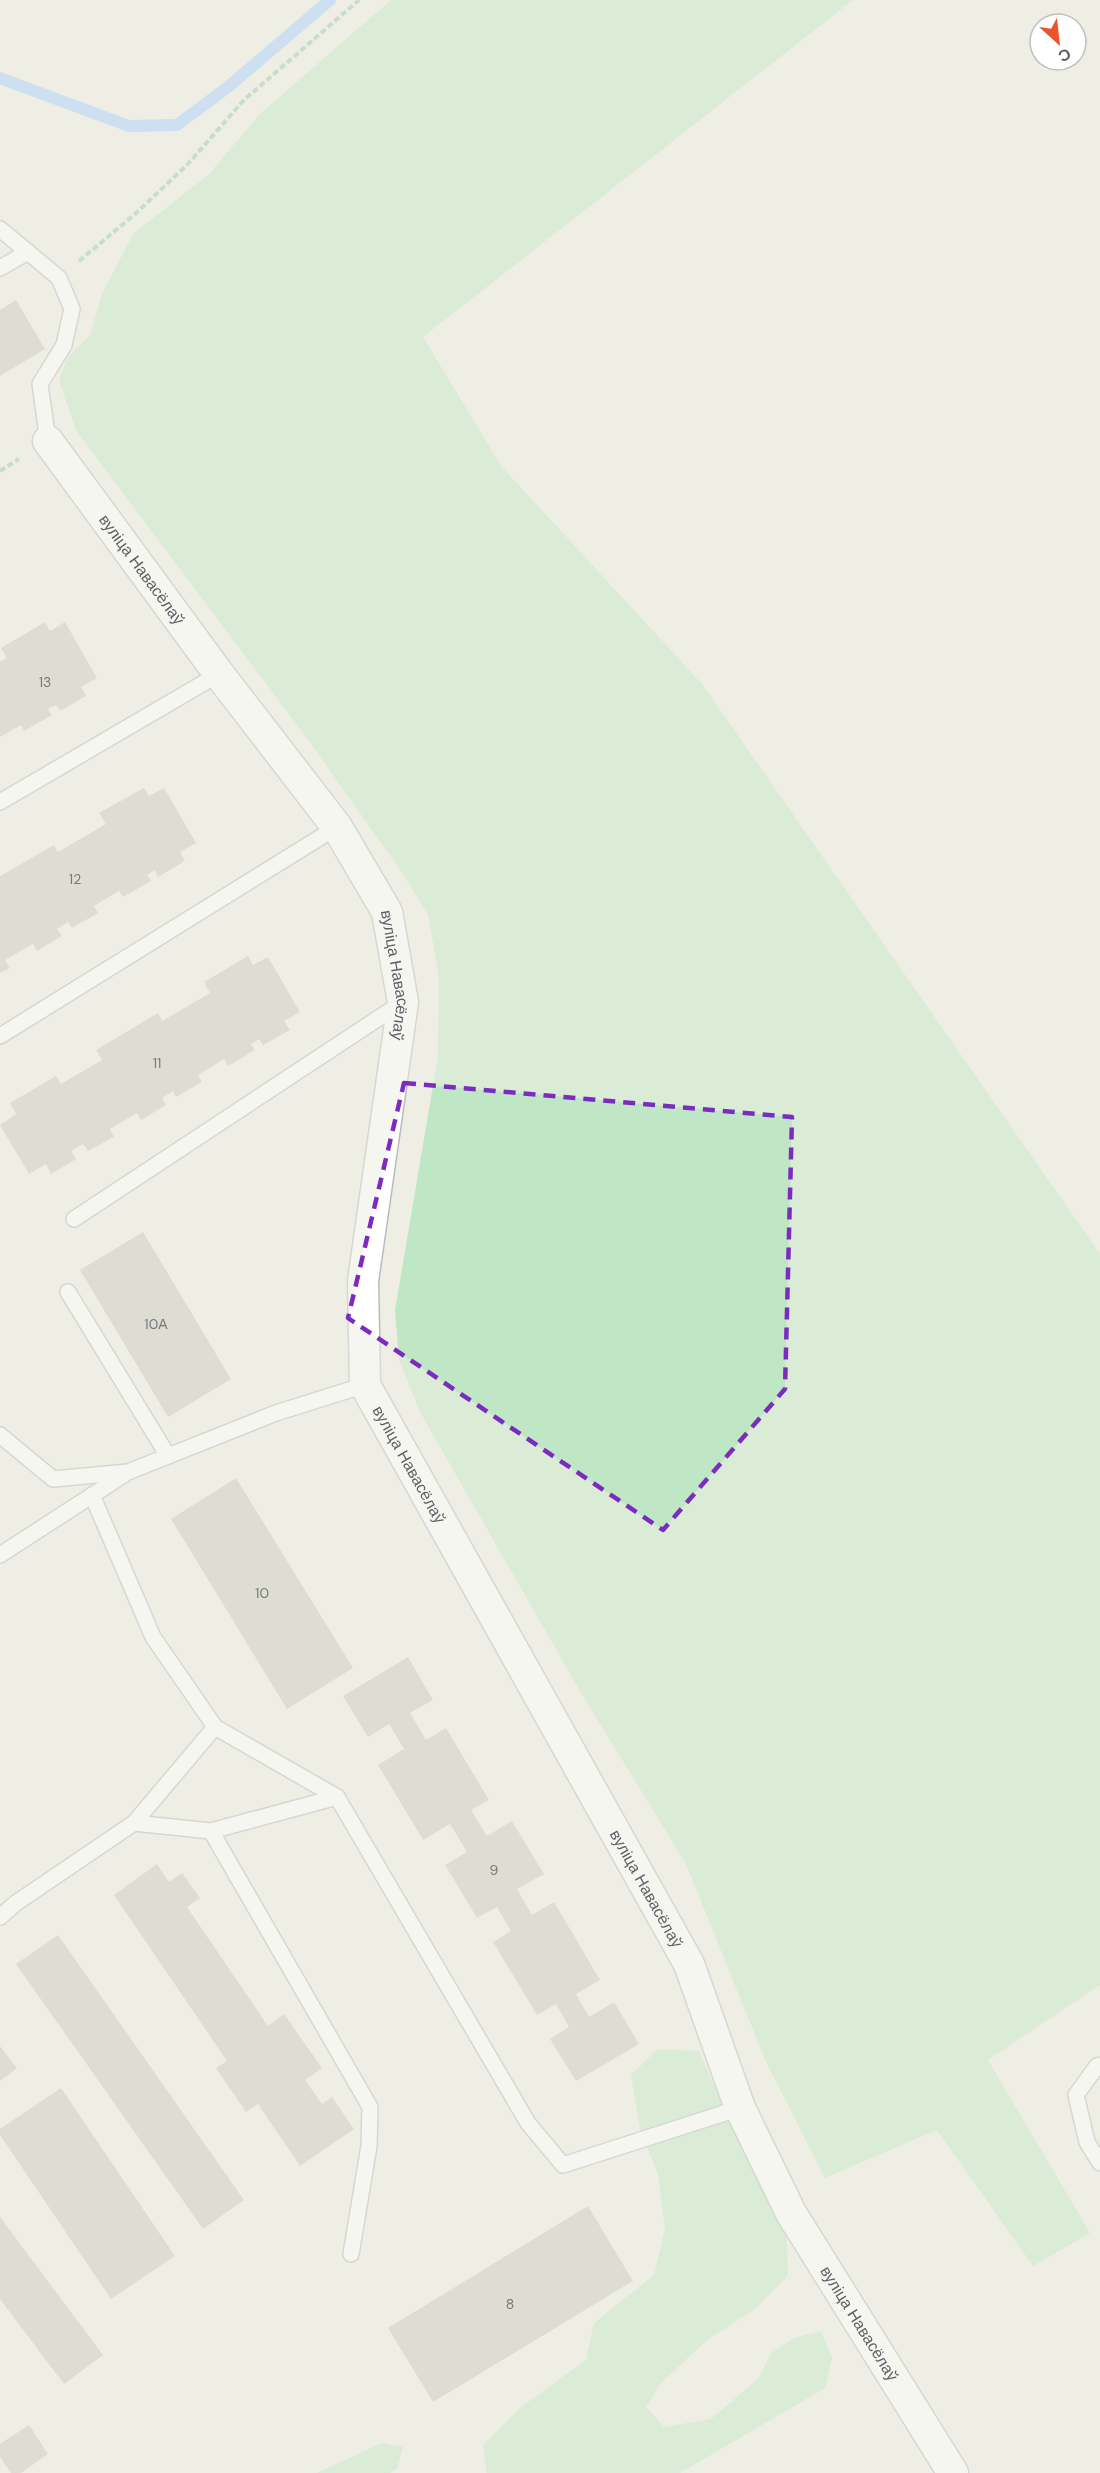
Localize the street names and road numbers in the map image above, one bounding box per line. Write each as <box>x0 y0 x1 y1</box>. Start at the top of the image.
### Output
street label: вуліца Навасёлаў <box>94 510 189 629</box>
street label: вуліца Навасёлаў <box>376 908 413 1042</box>
street label: вуліца Навасёлаў <box>368 1402 450 1527</box>
street label: вуліца Навасёлаў <box>605 1826 688 1951</box>
street label: вуліца Навасёлаў <box>815 2262 903 2385</box>

